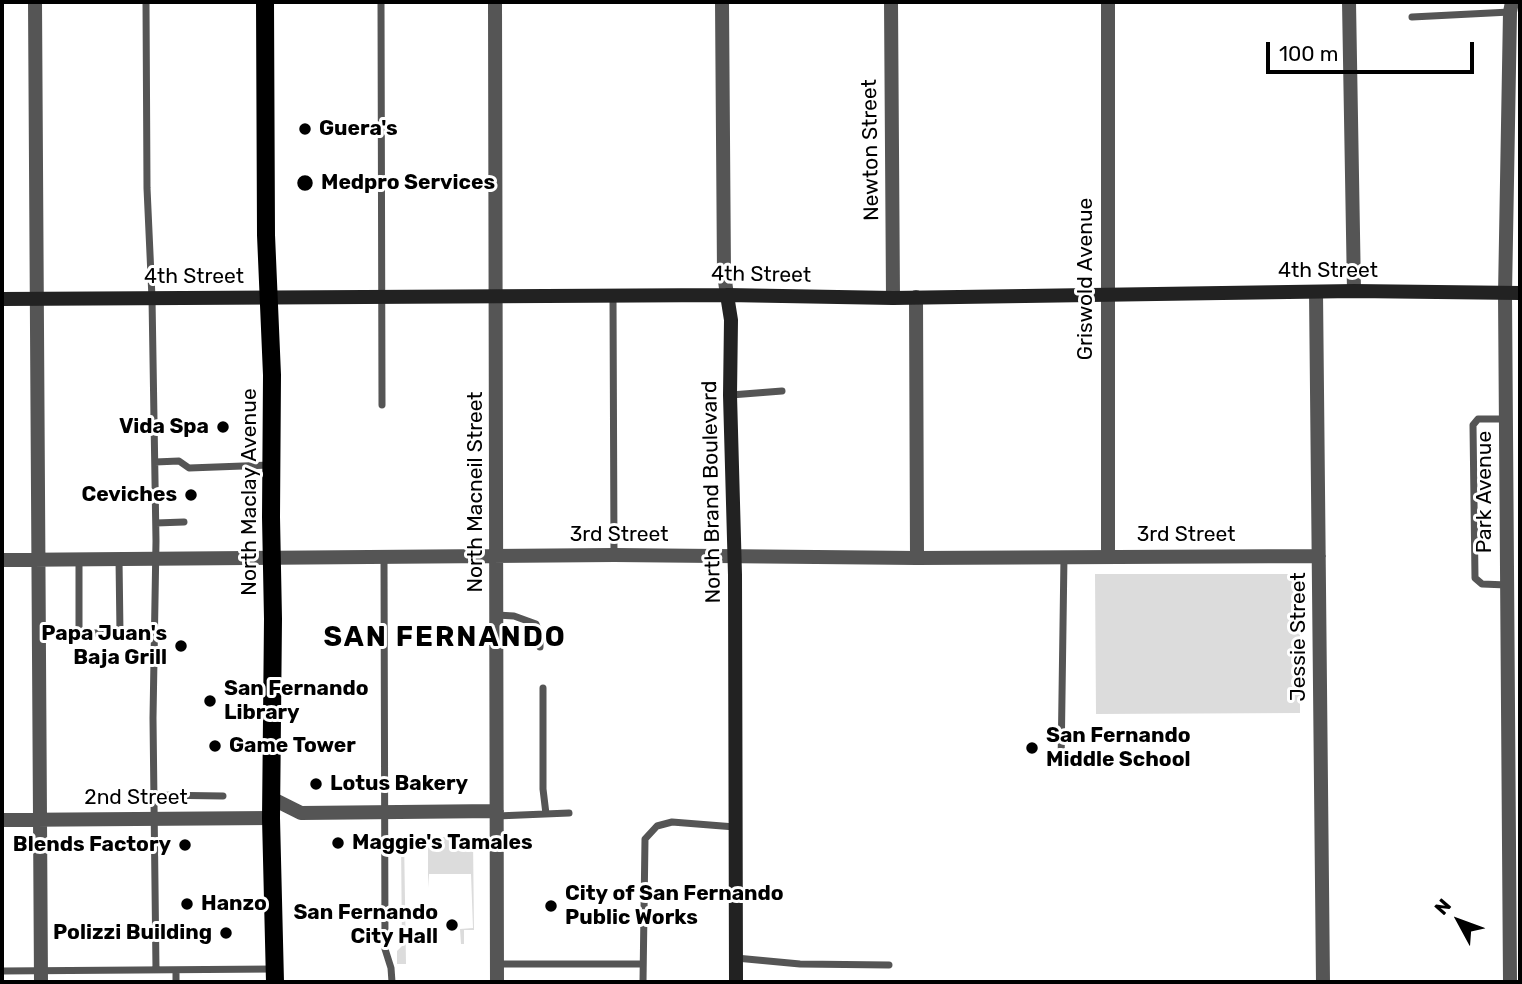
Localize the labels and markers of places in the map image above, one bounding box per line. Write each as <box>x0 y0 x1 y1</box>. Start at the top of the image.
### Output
place label: Guera's <box>319 116 398 142</box>
marker: Guera's <box>297 121 313 137</box>
place label: Medpro Services <box>321 170 495 196</box>
marker: Medpro Services <box>295 173 315 193</box>
place label: Vida Spa <box>119 414 209 440</box>
marker: Vida Spa <box>215 419 231 435</box>
place label: Ceviches <box>82 482 177 508</box>
marker: Ceviches <box>183 487 199 503</box>
place label: Papa Juan's Baja Grill <box>41 621 167 671</box>
marker: Papa Juan's Baja Grill <box>173 638 189 654</box>
place label: San Fernando Library <box>224 676 369 726</box>
marker: San Fernando Library <box>202 693 218 709</box>
place label: San Fernando Middle School <box>1046 723 1191 773</box>
place label: Game Tower <box>229 733 356 759</box>
marker: Game Tower <box>207 738 223 754</box>
marker: San Fernando Middle School <box>1024 740 1040 756</box>
place label: Lotus Bakery <box>330 771 468 797</box>
marker: Lotus Bakery <box>308 776 324 792</box>
place label: Maggie's Tamales <box>352 830 533 856</box>
place label: Blends Factory <box>13 832 171 858</box>
marker: Maggie's Tamales <box>330 835 346 851</box>
marker: Blends Factory <box>177 837 193 853</box>
place label: City of San Fernando Public Works <box>565 881 784 931</box>
place label: Hanzo <box>201 891 267 917</box>
marker: Hanzo <box>179 896 195 912</box>
marker: City of San Fernando Public Works <box>543 898 559 914</box>
place label: San Fernando City Hall <box>293 900 438 950</box>
marker: San Fernando City Hall <box>444 917 460 933</box>
place label: Polizzi Building <box>53 920 212 946</box>
marker: Polizzi Building <box>218 925 234 941</box>

